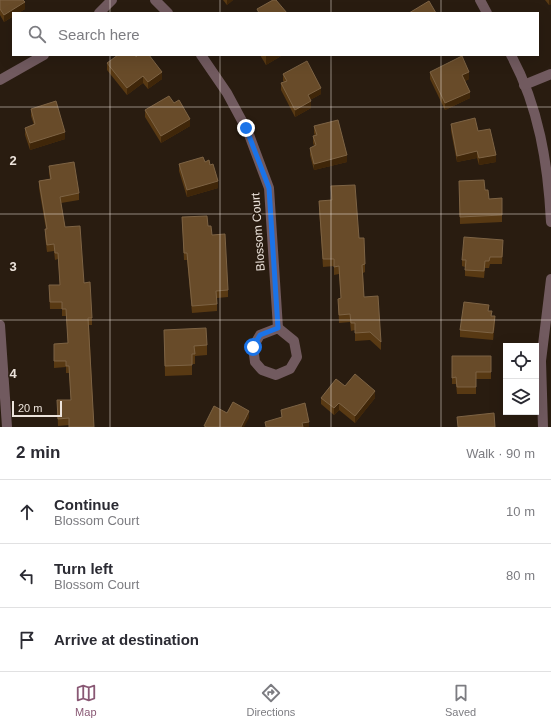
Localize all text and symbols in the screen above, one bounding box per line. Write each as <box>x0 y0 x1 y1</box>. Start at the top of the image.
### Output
search box <box>12 12 539 56</box>
icon: search <box>26 23 48 45</box>
text: Search here <box>58 26 140 43</box>
route end <box>237 119 255 137</box>
text: 2 <box>9 153 17 168</box>
street label: Blossom Court <box>248 192 268 272</box>
text: 3 <box>9 259 17 274</box>
route start <box>244 338 262 356</box>
map controls <box>503 343 539 415</box>
button: locate <box>503 343 539 379</box>
text: 4 <box>9 366 17 381</box>
button: layers <box>503 379 539 415</box>
scale bar <box>12 399 62 418</box>
text: 20 m <box>18 402 42 414</box>
text: 2 min <box>16 443 60 462</box>
text: Walk · 90 m <box>466 446 535 461</box>
text: Continue <box>54 496 119 513</box>
icon: ahead <box>16 501 38 523</box>
text: 10 m <box>506 504 535 519</box>
text: Blossom Court <box>54 513 139 528</box>
text: Turn left <box>54 560 113 577</box>
icon: left <box>16 565 38 587</box>
text: 80 m <box>506 568 535 583</box>
text: Blossom Court <box>54 577 139 592</box>
icon: arrive <box>16 629 38 651</box>
text: Arrive at destination <box>54 631 199 648</box>
tab: Map <box>75 682 97 718</box>
tab: Directions <box>246 682 295 718</box>
tab: Saved <box>445 682 476 718</box>

